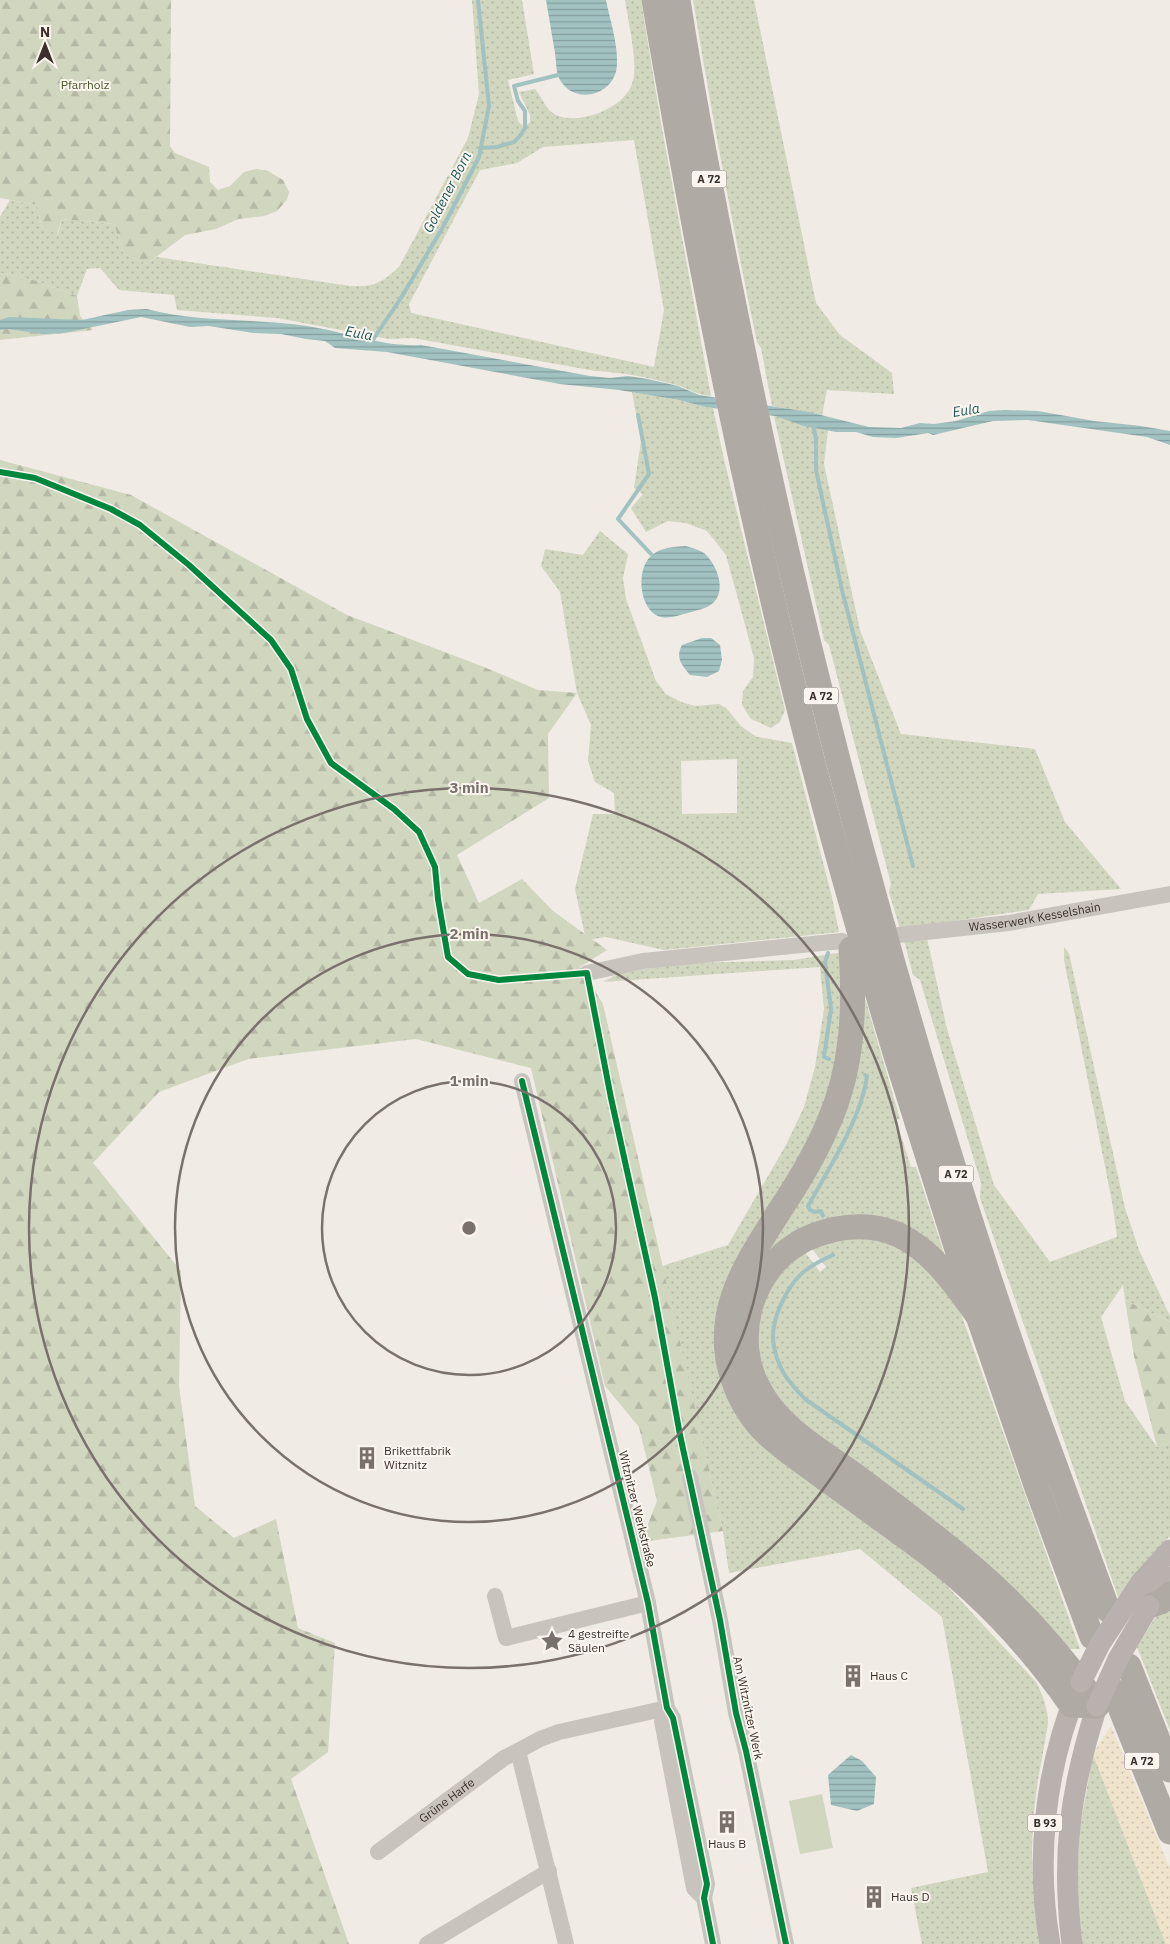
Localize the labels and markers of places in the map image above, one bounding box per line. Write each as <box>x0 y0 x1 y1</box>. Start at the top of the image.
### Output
centre of rings <box>460 1219 478 1237</box>
place label: Brikettfabrik Witznitz <box>384 1443 452 1472</box>
building icon: Brikettfabrik Witznitz <box>354 1445 380 1471</box>
place label: 4 gestreifte Säulen <box>568 1626 630 1655</box>
place icon: 4 gestreifte Säulen <box>539 1628 565 1654</box>
building icon: Haus C <box>840 1663 866 1689</box>
place label: Haus C <box>870 1668 908 1683</box>
building icon: Haus B <box>714 1809 740 1835</box>
place label: Haus B <box>708 1836 746 1851</box>
building icon: Haus D <box>861 1884 887 1910</box>
place label: Haus D <box>891 1889 929 1904</box>

